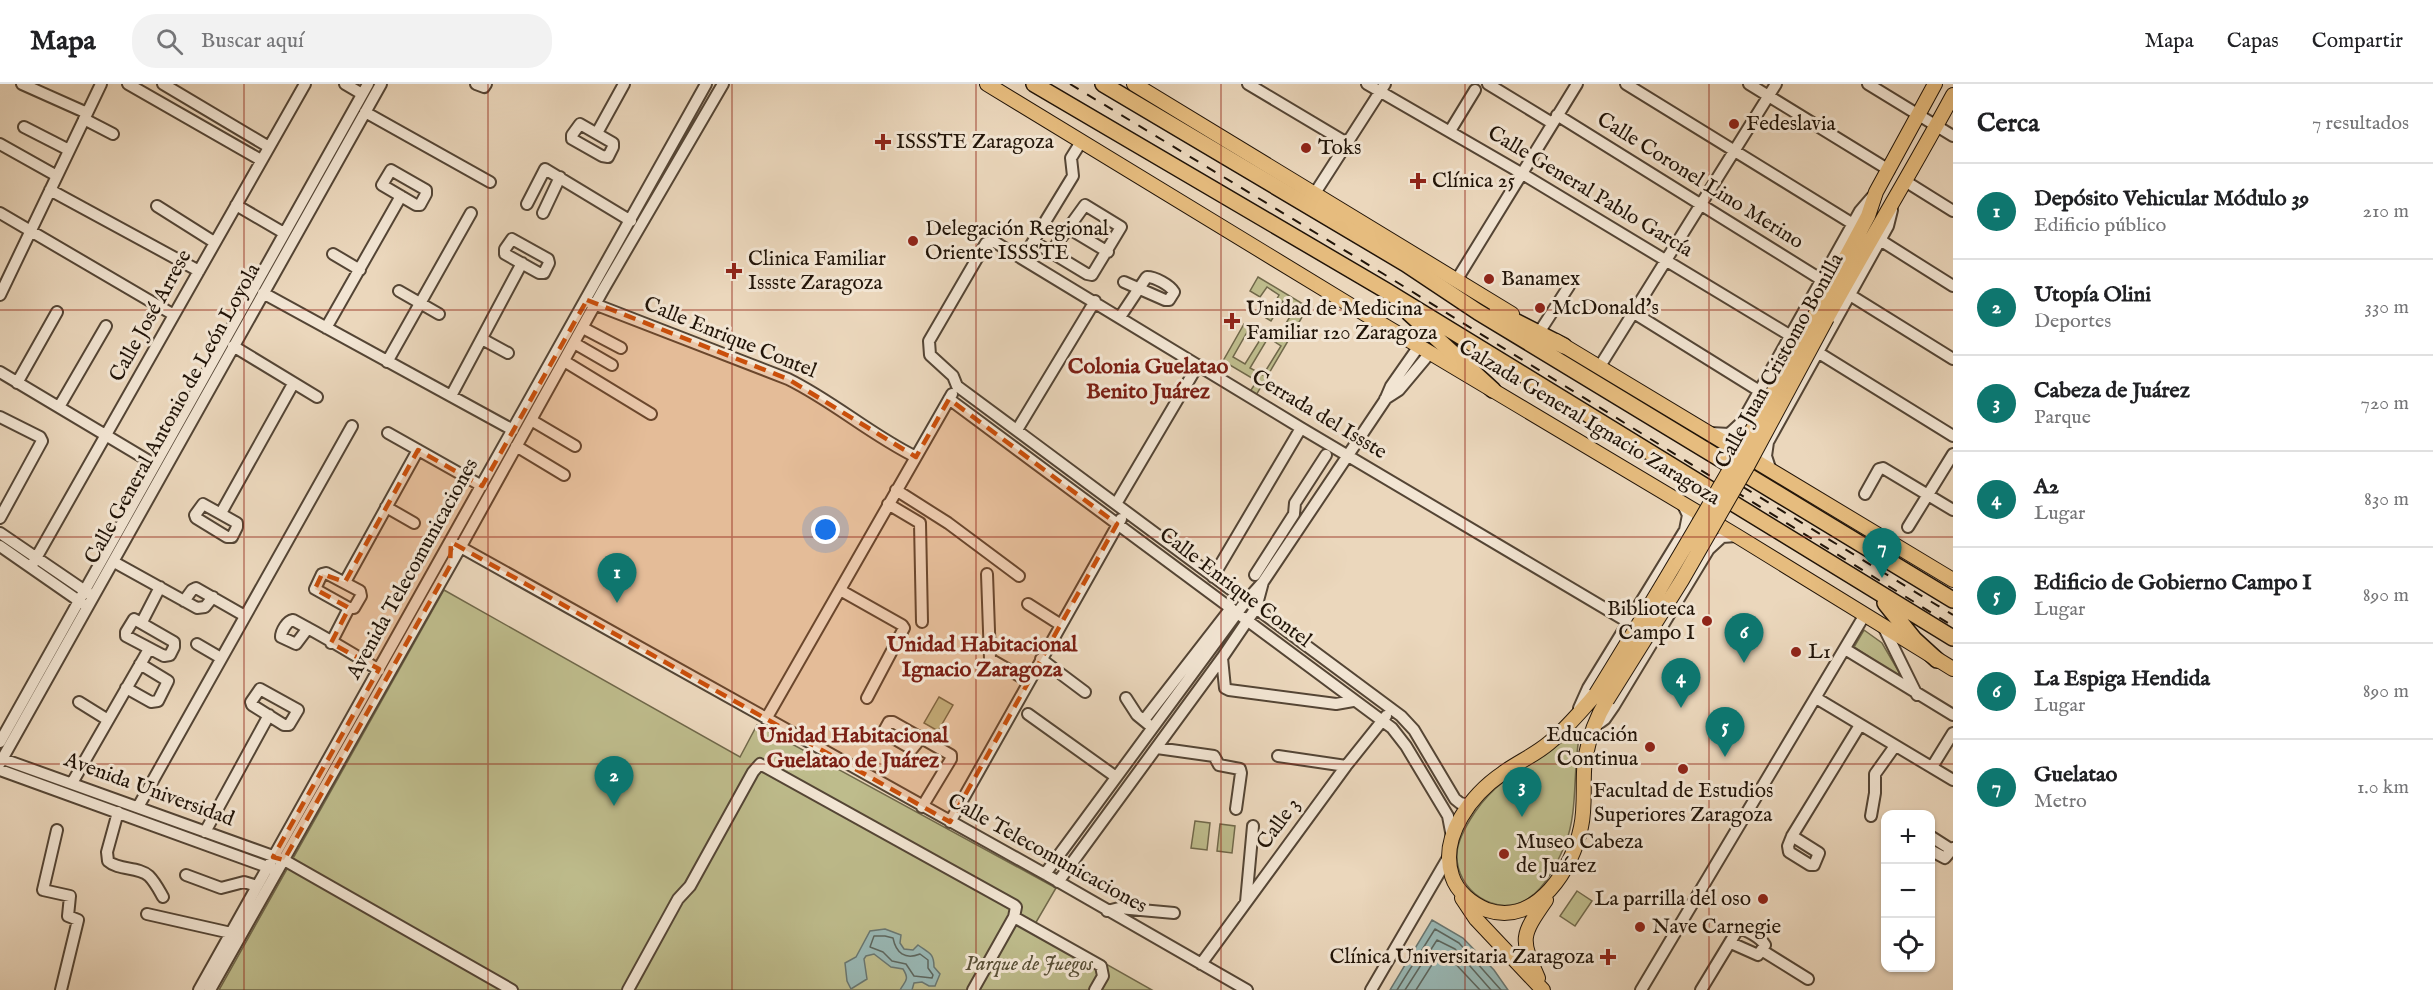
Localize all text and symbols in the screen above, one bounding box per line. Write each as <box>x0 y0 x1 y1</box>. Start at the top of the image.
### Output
search box <box>132 14 552 68</box>
text: Mapa <box>30 24 96 59</box>
icon: search <box>153 25 186 58</box>
text: Buscar aquí <box>201 27 304 55</box>
text: Mapa <box>2145 28 2194 55</box>
text: Capas <box>2227 28 2279 55</box>
text: Compartir <box>2312 28 2403 55</box>
street label: Calle Coronel Lino Merino <box>1592 106 1808 256</box>
text: Cerca <box>1977 107 2039 140</box>
place label: Fedeslavia <box>1746 111 1837 138</box>
text: 7 resultados <box>2312 111 2409 136</box>
marker: Fedeslavia <box>1727 117 1741 131</box>
street label: Calle General Pablo García <box>1482 120 1698 265</box>
place label: ISSSTE Zaragoza <box>896 129 1055 156</box>
marker: ISSSTE Zaragoza <box>874 133 892 151</box>
place label: Toks <box>1318 135 1361 162</box>
marker: Toks <box>1299 141 1313 155</box>
place label: Clínica 25 <box>1432 168 1516 195</box>
marker: Clínica 25 <box>1409 172 1427 190</box>
text: Depósito Vehicular Módulo 39 <box>2034 185 2309 213</box>
text: 1 <box>1993 199 2000 224</box>
text: 210 m <box>2363 199 2409 224</box>
text: Edificio público <box>2034 213 2166 238</box>
place label: Delegación Regional Oriente ISSSTE <box>925 216 1109 267</box>
marker: Delegación Regional Oriente ISSSTE <box>906 234 920 248</box>
street label: Calle José Arrese <box>104 245 199 387</box>
place label: Clinica Familiar Issste Zaragoza <box>748 246 886 297</box>
street label: Calle Juan Cristomo Bonilla <box>1709 248 1851 473</box>
street label: Calle General Antonio de León Loyola <box>79 258 268 569</box>
marker: Clinica Familiar Issste Zaragoza <box>725 262 743 280</box>
place label: Banamex <box>1501 266 1580 293</box>
marker: Banamex <box>1482 272 1496 286</box>
text: Utopía Olini <box>2034 281 2151 309</box>
street label: Calle Enrique Contel <box>640 291 821 385</box>
place label: McDonald's <box>1552 295 1659 322</box>
text: 2 <box>1992 295 2001 320</box>
text: 330 m <box>2364 295 2409 320</box>
place label: Unidad de Medicina Familiar 120 Zaragoza <box>1246 296 1438 347</box>
marker: McDonald's <box>1533 301 1547 315</box>
text: Deportes <box>2034 309 2111 334</box>
marker: Unidad de Medicina Familiar 120 Zaragoza <box>1223 312 1241 330</box>
street label: Calzada General Ignacio Zaragoza <box>1453 334 1726 513</box>
district label: Colonia Guelatao Benito Juárez <box>1068 353 1228 406</box>
street label: Cerrada del Issste <box>1246 364 1392 466</box>
text: Cabeza de Juárez <box>2034 377 2190 405</box>
text: 3 <box>1993 391 2000 416</box>
text: 720 m <box>2361 391 2409 416</box>
text: Parque <box>2034 405 2091 430</box>
street label: Avenida Telecomunicaciones <box>340 454 485 685</box>
text: A2 <box>2034 473 2059 501</box>
text: 4 <box>1992 487 2001 512</box>
text: 830 m <box>2364 487 2409 512</box>
text: Lugar <box>2034 501 2085 526</box>
your location <box>811 515 840 544</box>
street label: Calle Enrique Contel <box>1153 522 1317 654</box>
pin: 7 <box>1862 528 1902 578</box>
pin: 1 <box>598 554 636 603</box>
text: Edificio de Gobierno Campo I <box>2034 569 2312 597</box>
text: 5 <box>1993 583 2000 608</box>
text: 890 m <box>2363 583 2409 608</box>
place label: Biblioteca Campo I <box>1607 596 1696 647</box>
text: Lugar <box>2034 597 2085 622</box>
marker: Biblioteca Campo I <box>1700 614 1714 628</box>
pin: 6 <box>1724 614 1764 663</box>
district label: Unidad Habitacional Ignacio Zaragoza <box>886 631 1078 684</box>
place label: L1 <box>1808 639 1831 666</box>
marker: L1 <box>1789 645 1803 659</box>
pin: 4 <box>1662 658 1700 708</box>
text: La Espiga Hendida <box>2034 665 2210 693</box>
text: 6 <box>1992 679 2001 704</box>
text: 890 m <box>2363 679 2409 704</box>
text: Lugar <box>2034 693 2085 718</box>
pin: 5 <box>1706 708 1744 757</box>
district label: Unidad Habitacional Guelatao de Juárez <box>757 722 949 775</box>
place label: Educación Continua <box>1546 722 1639 773</box>
marker: Educación Continua <box>1643 740 1657 754</box>
street label: Avenida Universidad <box>59 746 238 834</box>
pin: 2 <box>594 756 634 806</box>
text: Guelatao <box>2034 761 2117 789</box>
marker: Facultad de Estudios Superiores Zaragoza <box>1676 762 1690 776</box>
pin: 3 <box>1502 768 1541 817</box>
text: 7 <box>1992 775 2001 800</box>
text: 1.0 km <box>2357 775 2409 800</box>
place label: Facultad de Estudios Superiores Zaragoza <box>1593 778 1773 829</box>
street label: Calle Telecomunicaciones <box>942 788 1152 920</box>
text: Metro <box>2034 789 2087 814</box>
street label: Calle 3 <box>1251 793 1307 855</box>
map controls <box>1881 810 1935 972</box>
button: + <box>1881 810 1935 864</box>
place label: Museo Cabeza de Juárez <box>1516 829 1644 880</box>
marker: Museo Cabeza de Juárez <box>1497 847 1511 861</box>
button: − <box>1881 864 1935 918</box>
place label: La parrilla del oso <box>1595 886 1751 913</box>
marker: La parrilla del oso <box>1756 892 1770 906</box>
place label: Nave Carnegie <box>1652 914 1781 941</box>
button: locate <box>1881 918 1935 972</box>
marker: Nave Carnegie <box>1633 920 1647 934</box>
place label: Clínica Universitaria Zaragoza <box>1329 944 1595 971</box>
marker: Clínica Universitaria Zaragoza <box>1599 948 1617 966</box>
park label: Parque de Juegos <box>965 951 1094 978</box>

